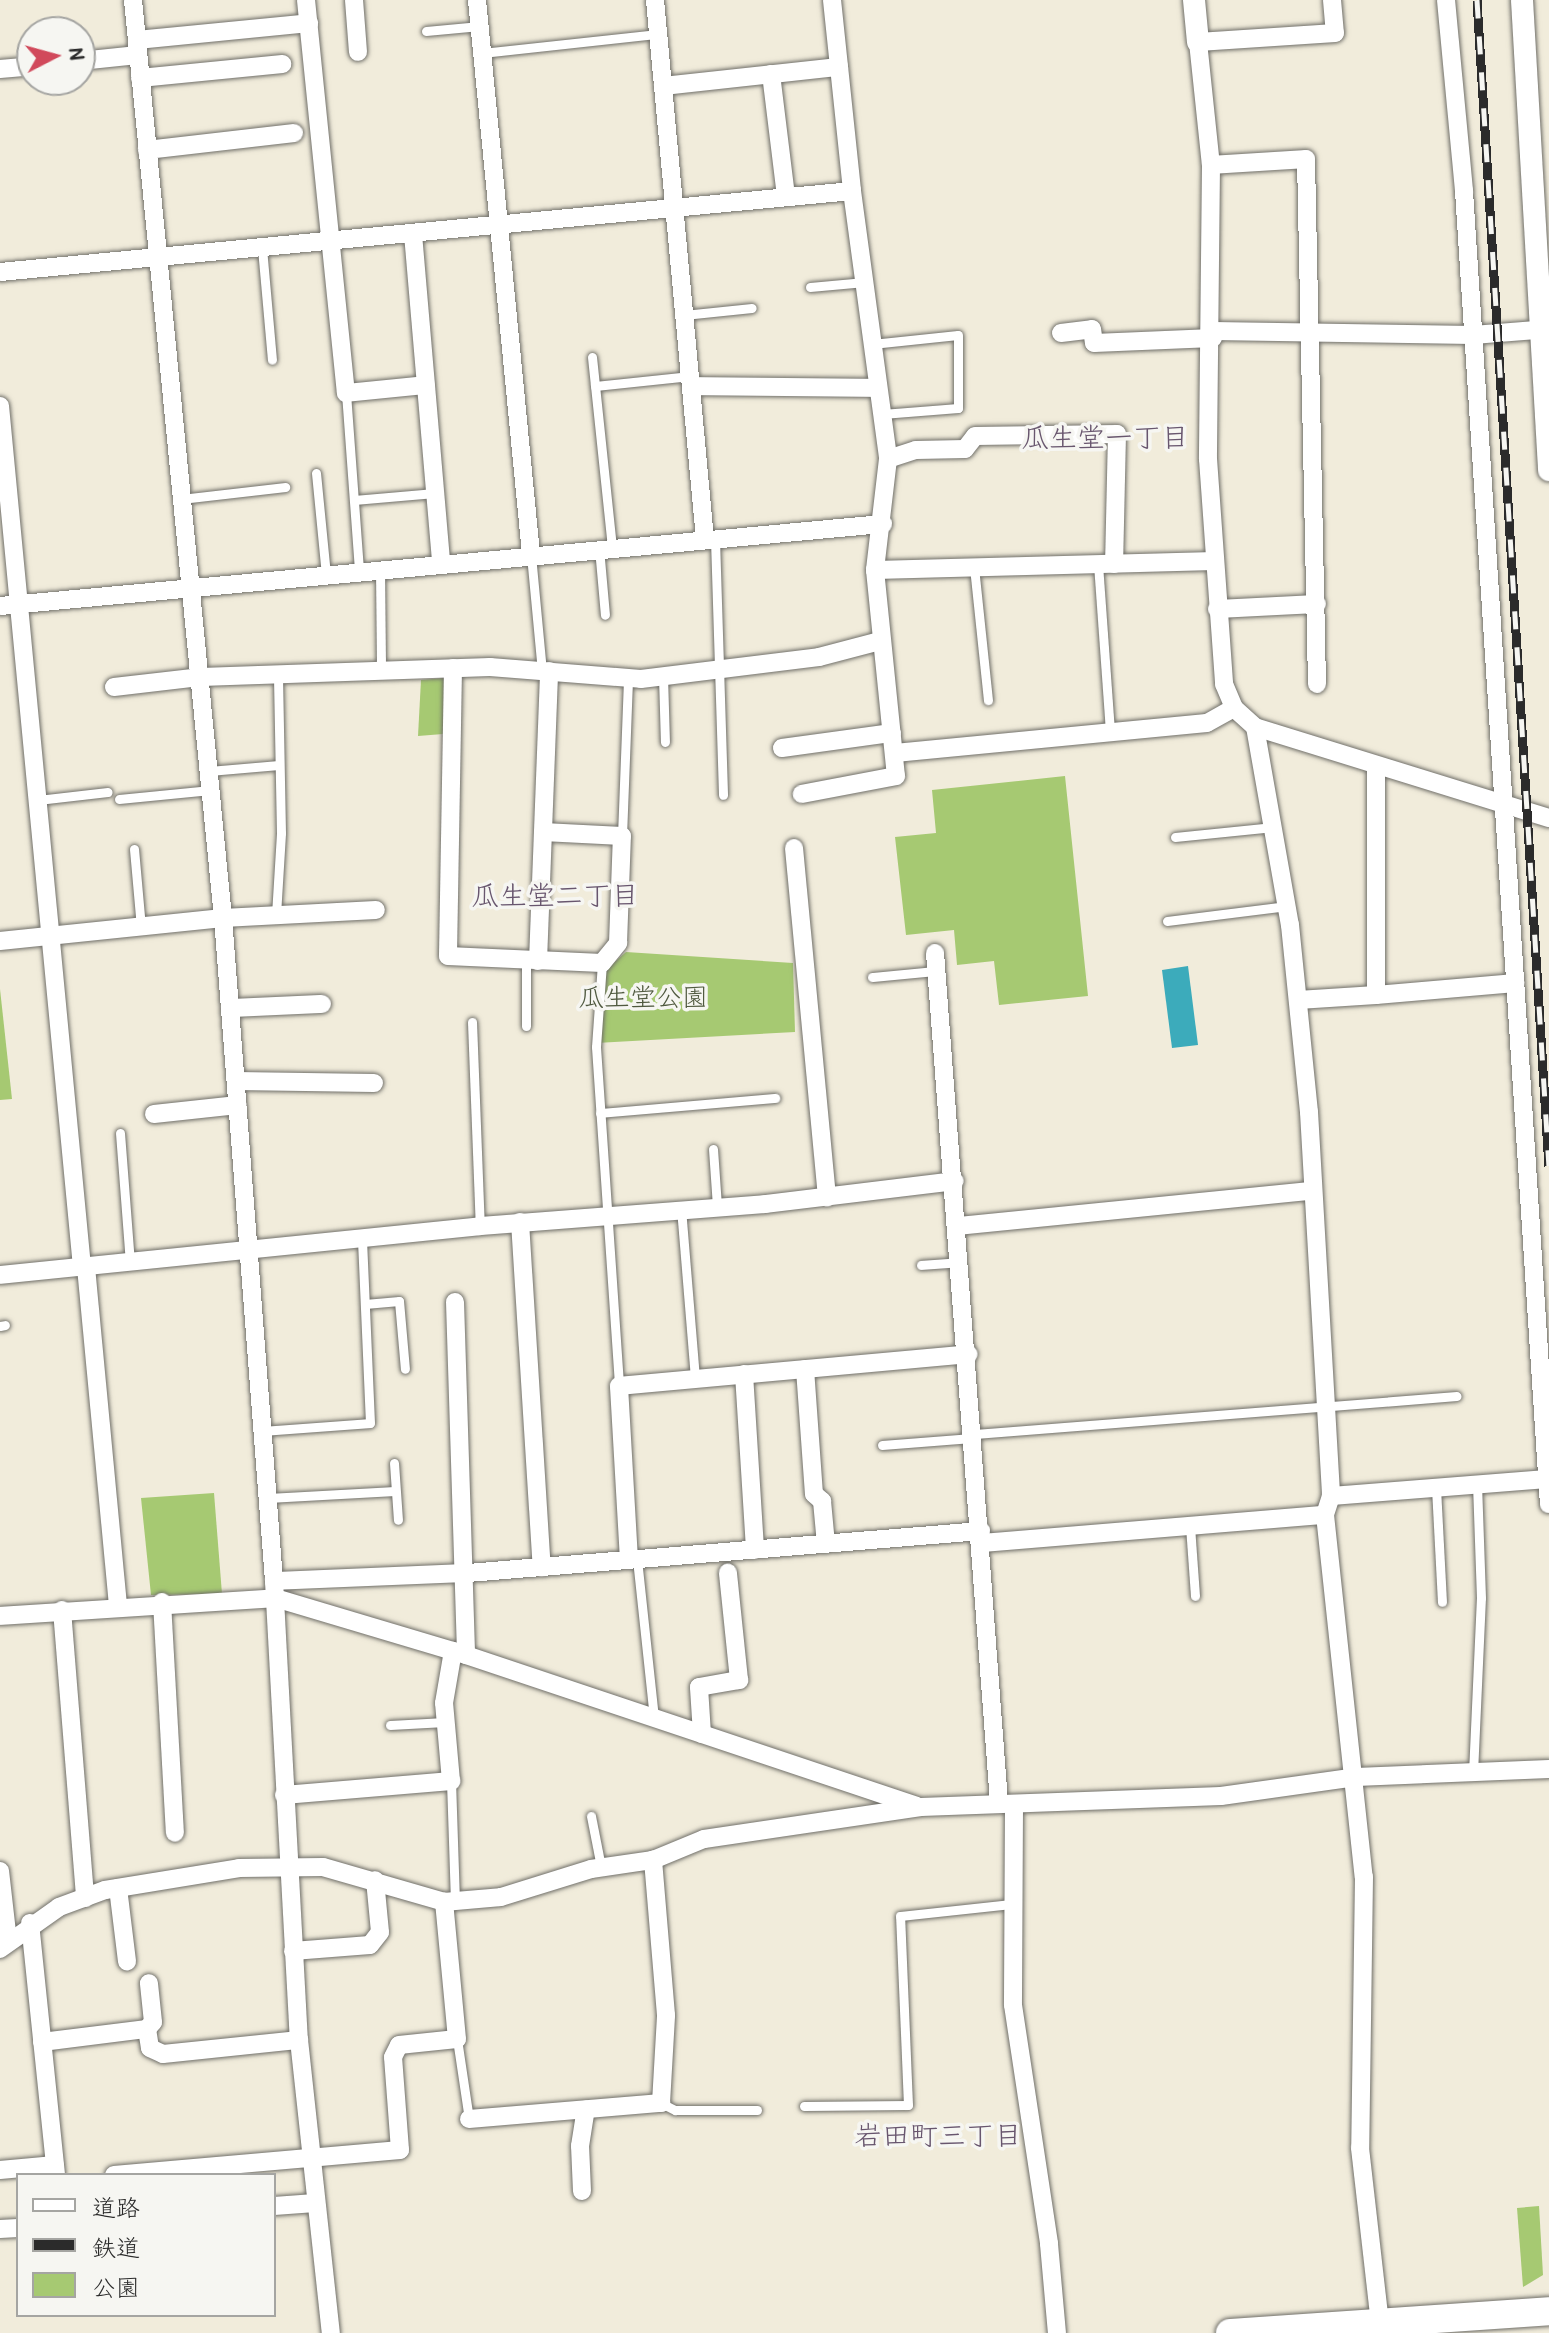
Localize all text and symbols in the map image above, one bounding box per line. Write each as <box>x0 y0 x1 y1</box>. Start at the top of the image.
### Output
north arrow <box>16 16 96 96</box>
text: N <box>62 46 93 61</box>
district label: 瓜生堂一丁目 <box>1021 420 1189 454</box>
district label: 瓜生堂二丁目 <box>471 878 639 912</box>
park label: 瓜生堂公園 <box>578 981 708 1013</box>
district label: 岩田町三丁目 <box>854 2118 1022 2152</box>
legend <box>16 2173 276 2317</box>
text: 道路 <box>92 2191 140 2223</box>
text: 鉄道 <box>92 2231 140 2263</box>
text: 公園 <box>92 2271 140 2303</box>

